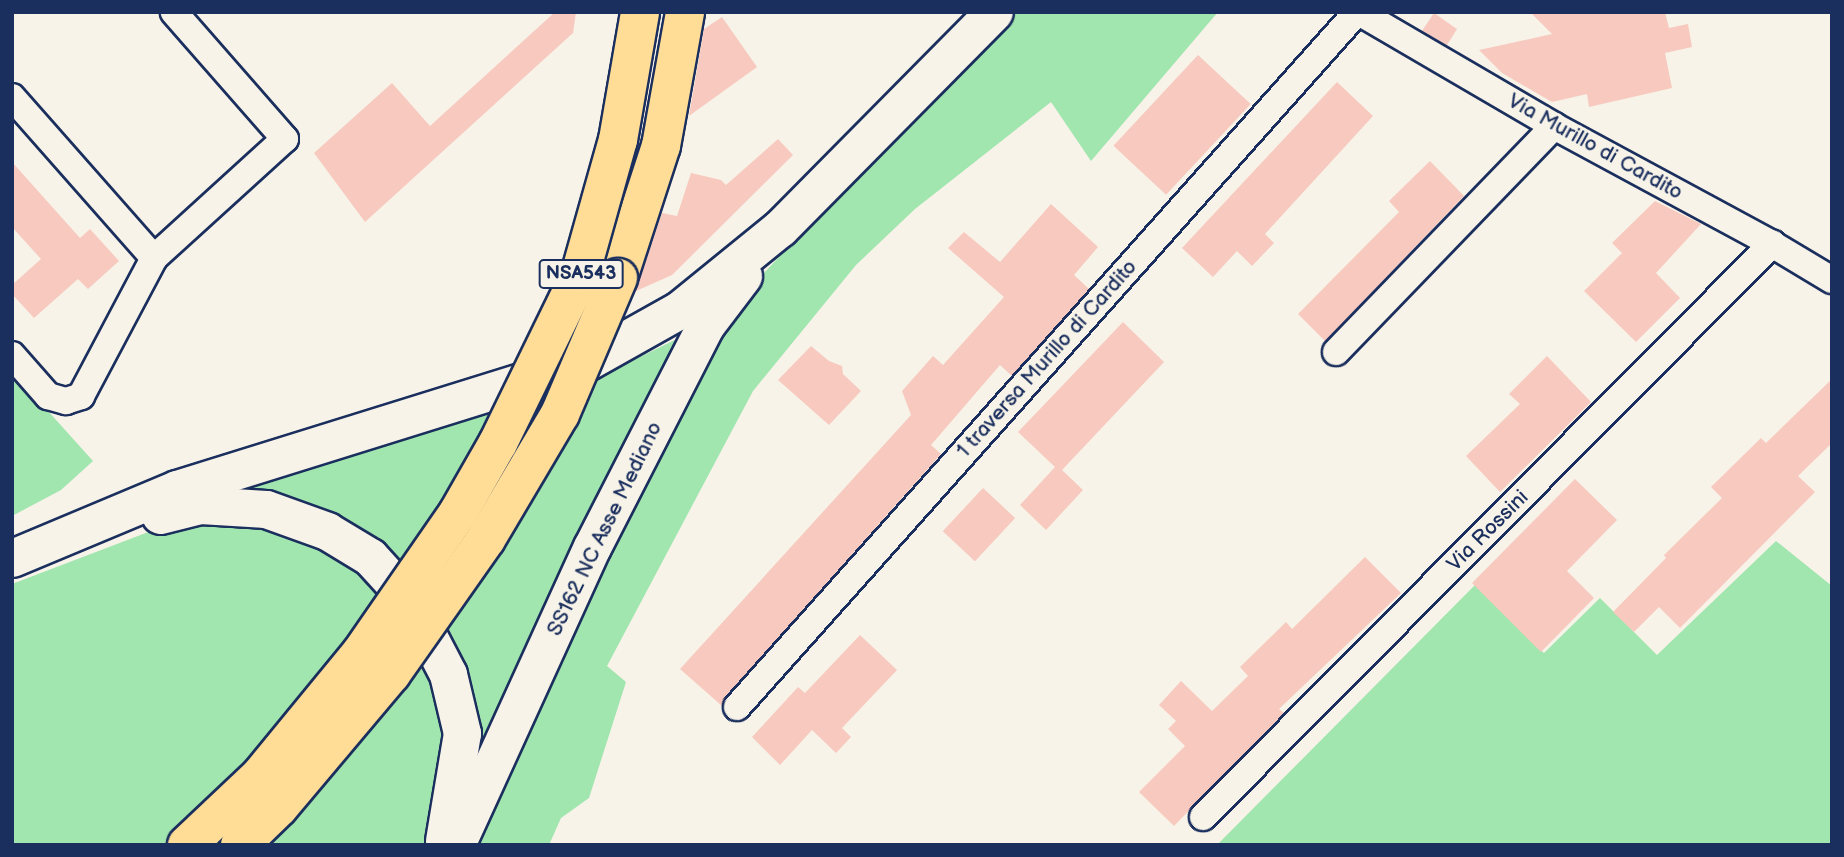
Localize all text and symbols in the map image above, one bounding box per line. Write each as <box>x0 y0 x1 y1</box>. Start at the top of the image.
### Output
street label: Via Murillo di Cardito <box>1503 89 1687 205</box>
street label: 1 traversa Murillo di Cardito <box>951 255 1143 463</box>
road number: NSA543 <box>537 258 625 290</box>
street label: SS162 NC Asse Mediano <box>542 418 668 640</box>
street label: Via Rossini <box>1442 485 1534 577</box>

